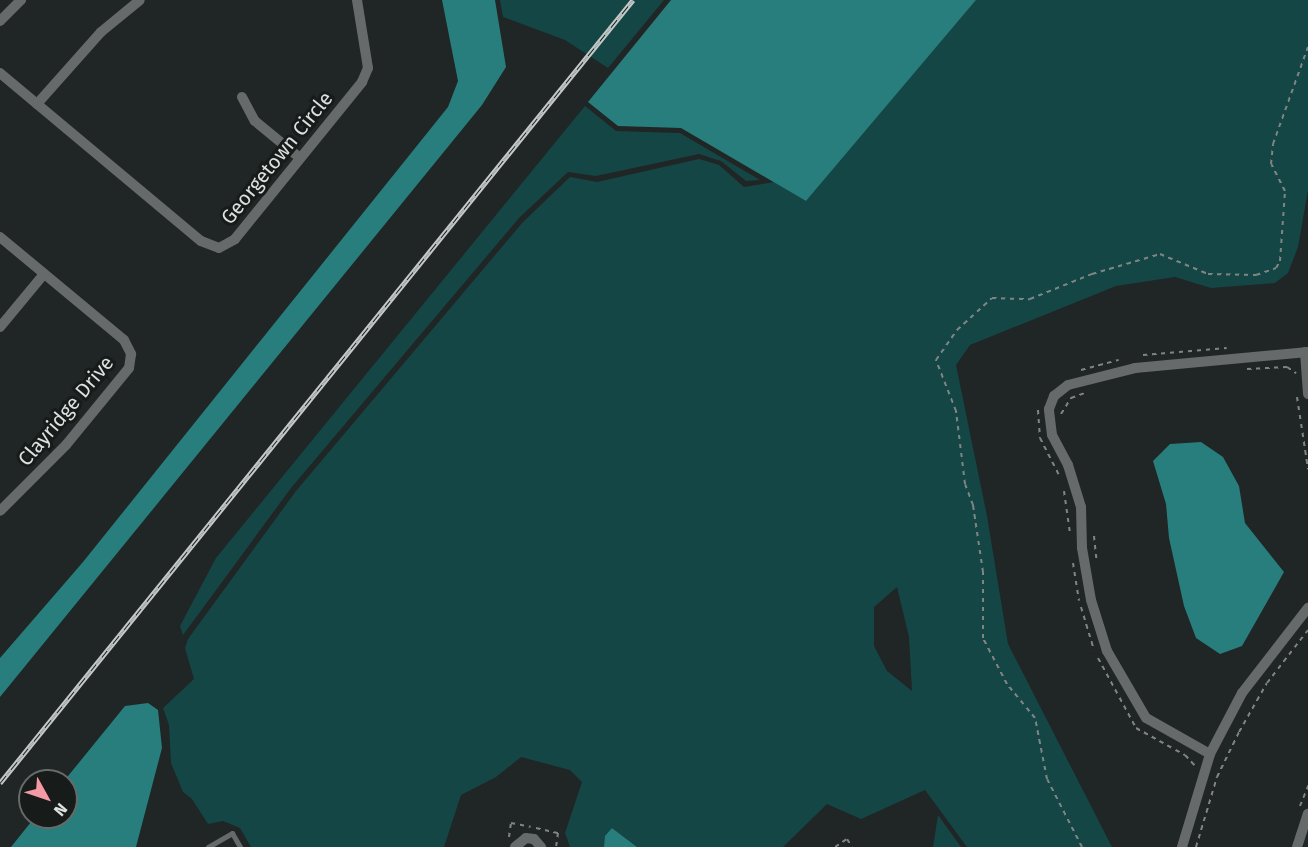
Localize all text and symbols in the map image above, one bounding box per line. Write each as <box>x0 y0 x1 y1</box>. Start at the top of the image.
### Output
street label: Georgetown Circle <box>216 87 338 229</box>
street label: Clayridge Drive <box>13 351 119 471</box>
north arrow <box>18 769 78 829</box>
text: N <box>50 799 71 820</box>

